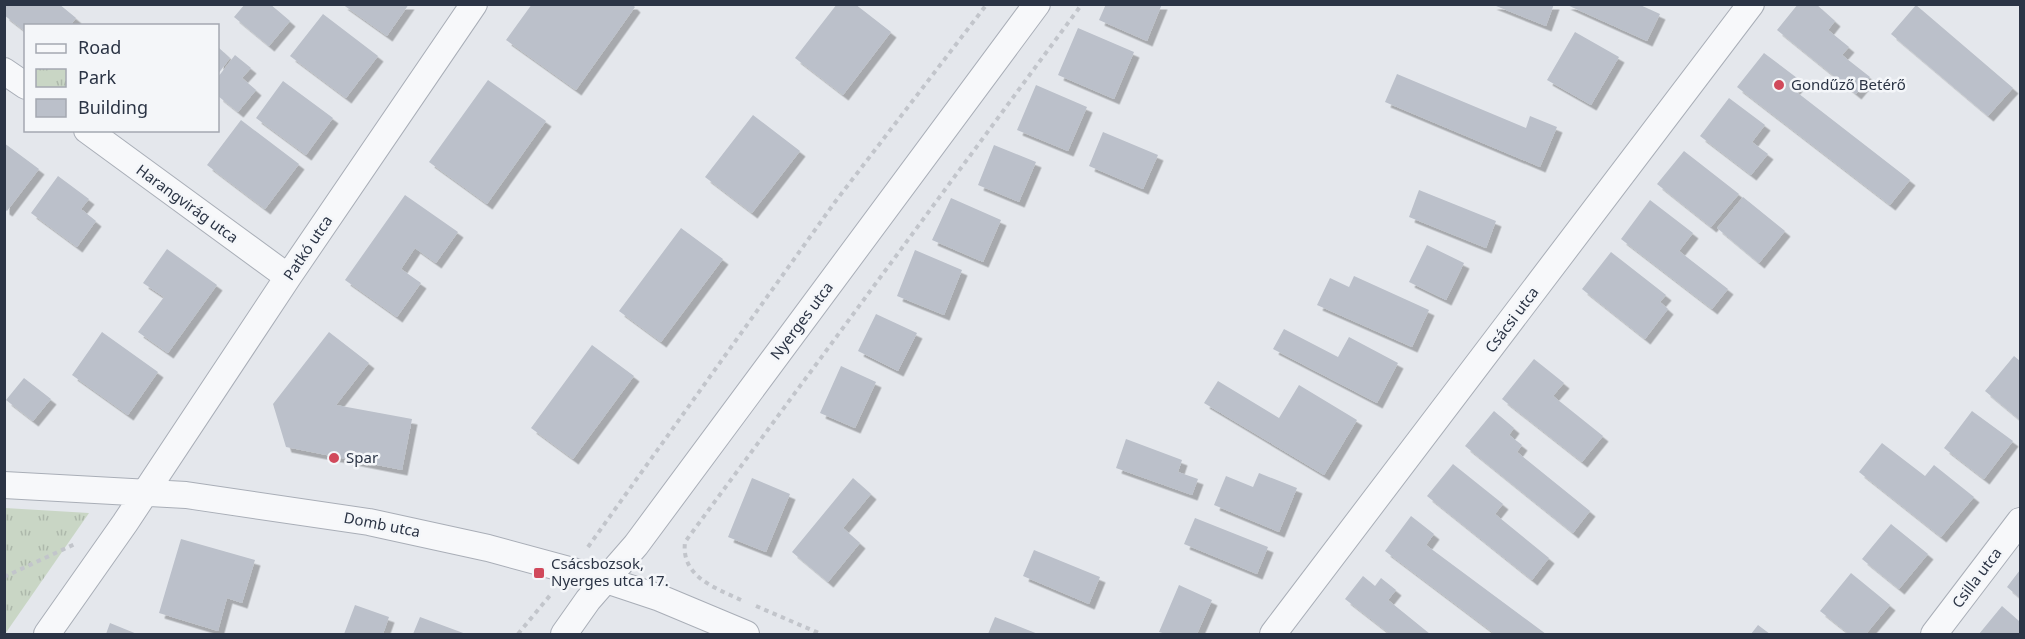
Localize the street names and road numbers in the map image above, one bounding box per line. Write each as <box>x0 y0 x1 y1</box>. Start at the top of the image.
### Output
street label: Harangvirág utca <box>133 159 243 247</box>
street label: Patkó utca <box>278 211 336 284</box>
street label: Nyerges utca <box>765 277 837 363</box>
street label: Csácsi utca <box>1480 282 1543 356</box>
street label: Domb utca <box>342 507 422 541</box>
street label: Csilla utca <box>1947 543 2006 612</box>

